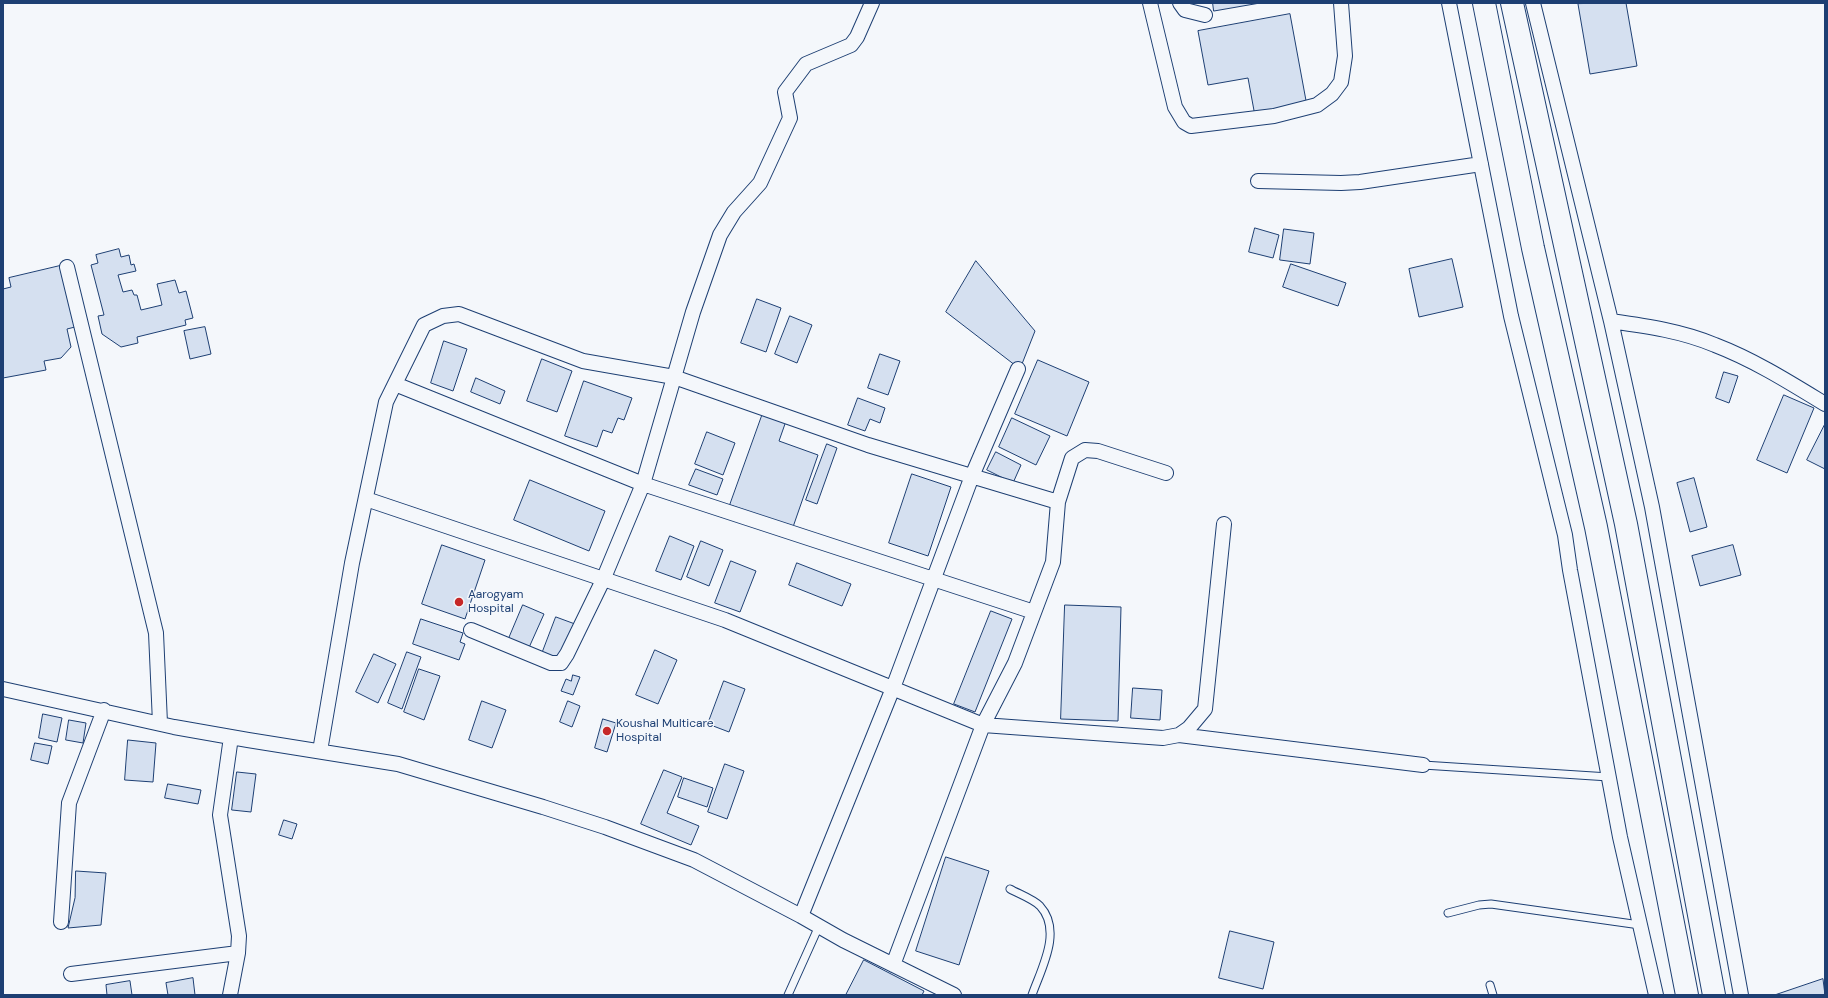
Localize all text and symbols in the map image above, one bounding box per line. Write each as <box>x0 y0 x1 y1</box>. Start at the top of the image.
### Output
place label: Aarogyam Hospital <box>468 588 524 616</box>
marker: Aarogyam Hospital <box>453 596 465 608</box>
place label: Koushal Multicare Hospital <box>616 717 714 745</box>
marker: Koushal Multicare Hospital <box>601 725 613 737</box>

